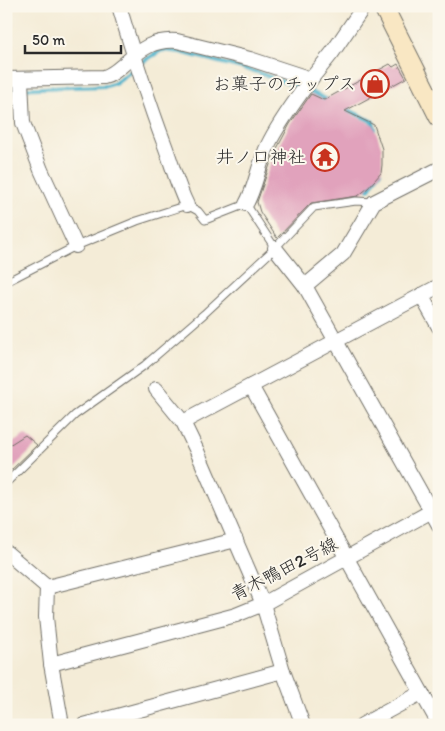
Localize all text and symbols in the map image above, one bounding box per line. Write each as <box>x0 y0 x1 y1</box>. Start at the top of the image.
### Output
scale bar <box>25 22 121 54</box>
text: 50 m <box>32 31 65 49</box>
shop icon: お菓子のチップス <box>360 69 390 99</box>
place label: お菓子のチップス <box>213 73 356 95</box>
temple icon: 井ノ口神社 <box>310 142 340 172</box>
place label: 井ノ口神社 <box>216 146 306 168</box>
street label: 青木鴨田2号線 <box>227 533 341 605</box>

